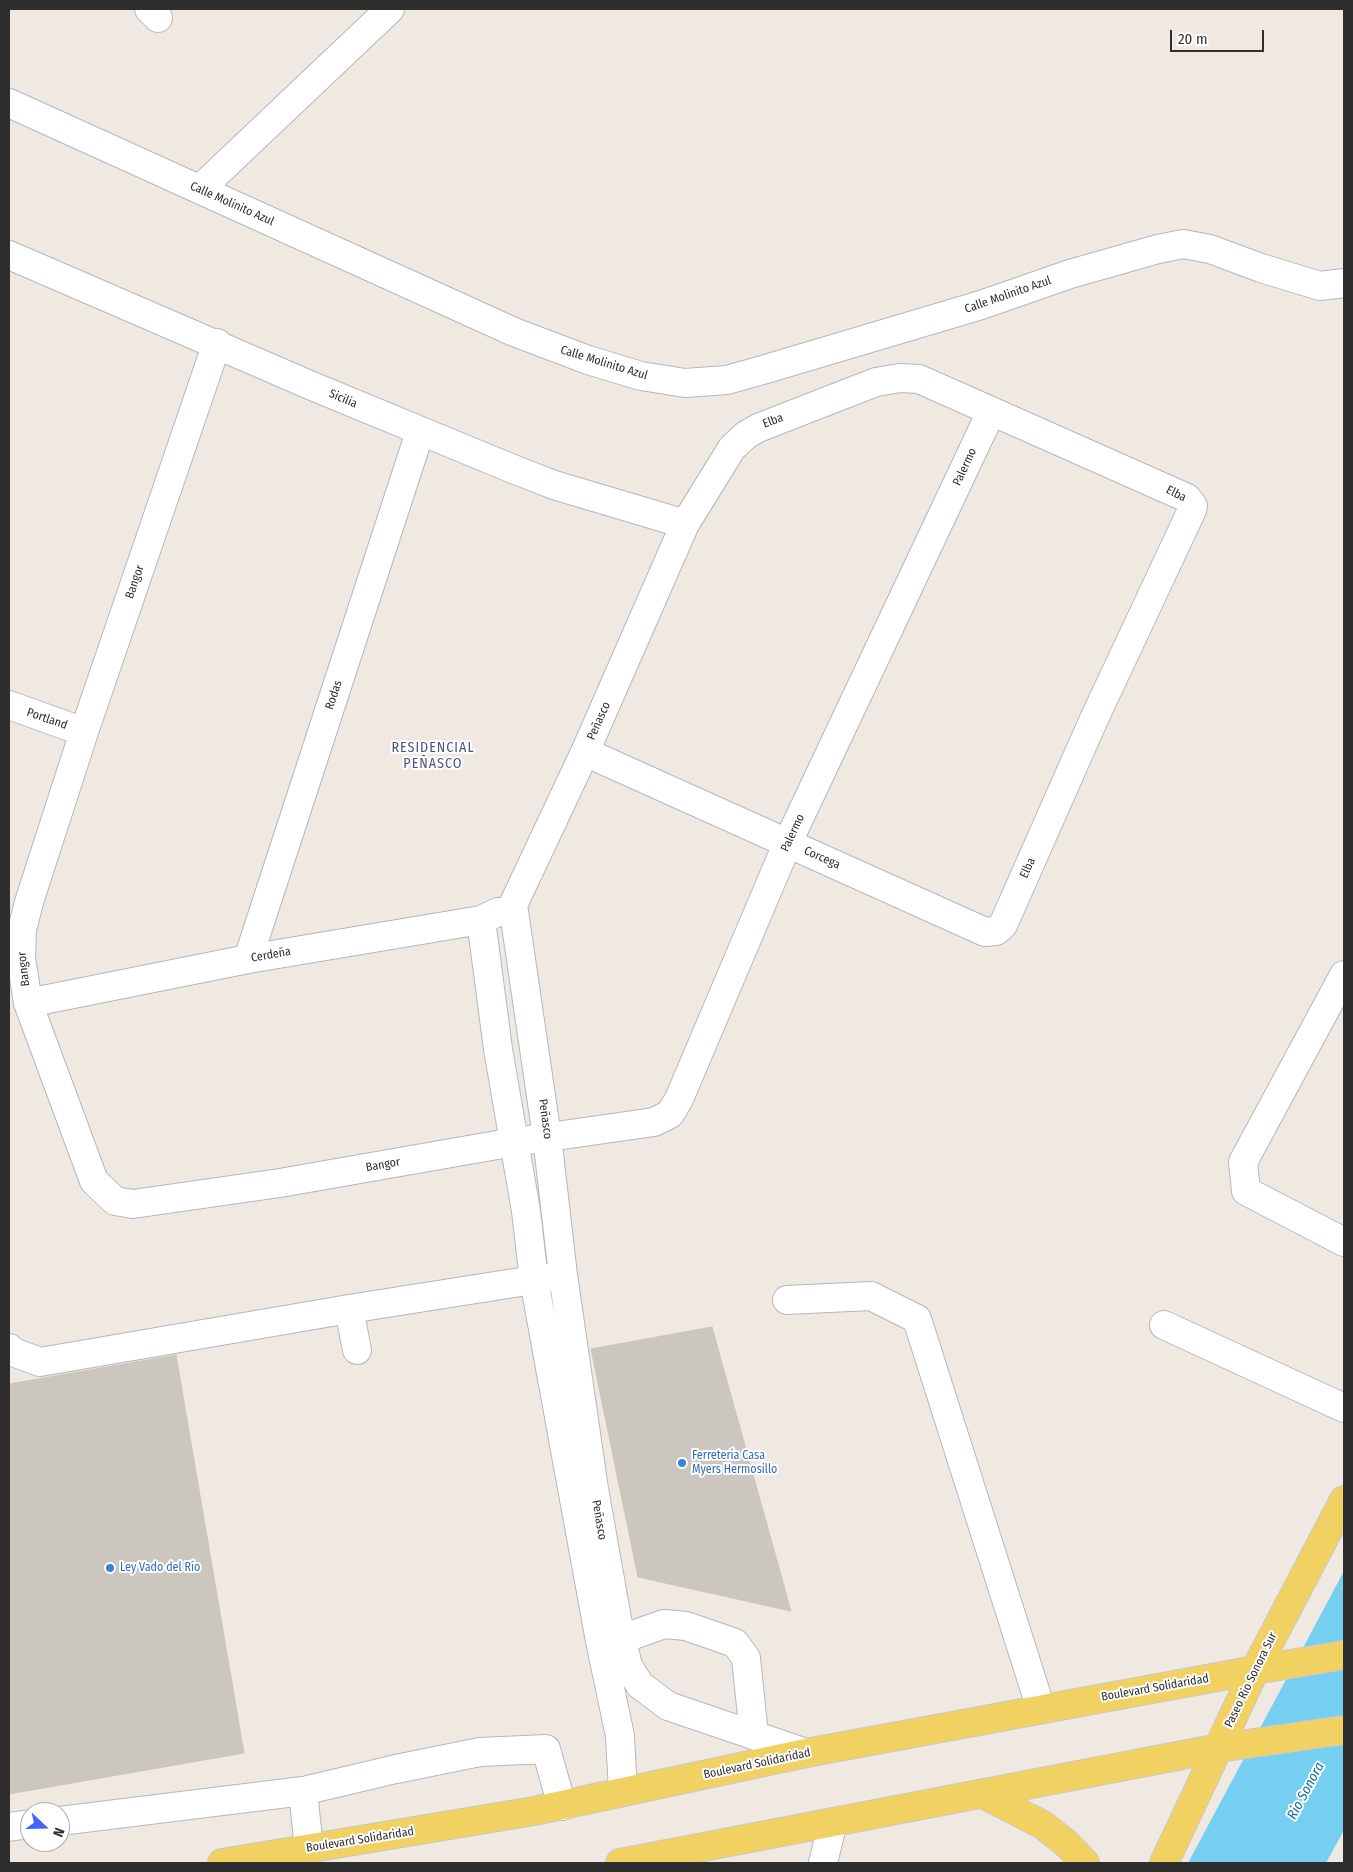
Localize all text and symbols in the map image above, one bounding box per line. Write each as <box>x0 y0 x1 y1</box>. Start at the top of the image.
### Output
scale bar <box>1173 20 1267 52</box>
text: 20 m <box>1178 30 1208 48</box>
street label: Calle Molinito Azul <box>188 179 276 229</box>
street label: Calle Molinito Azul <box>963 273 1053 317</box>
street label: Calle Molinito Azul <box>559 343 649 383</box>
street label: Sicilia <box>327 387 359 411</box>
street label: Elba <box>761 411 785 431</box>
street label: Palermo <box>950 446 980 488</box>
street label: Elba <box>1163 483 1189 505</box>
street label: Bangor <box>123 563 147 601</box>
street label: Rodas <box>323 678 345 712</box>
street label: Peñasco <box>584 700 614 742</box>
street label: Portland <box>25 705 69 733</box>
district label: RESIDENCIAL PEÑASCO <box>390 740 476 772</box>
street label: Palermo <box>778 812 808 854</box>
street label: Corcega <box>802 844 842 872</box>
street label: Elba <box>1017 856 1039 880</box>
street label: Cerdeña <box>250 944 292 966</box>
street label: Bangor <box>15 951 33 987</box>
street label: Peñasco <box>535 1098 555 1140</box>
street label: Bangor <box>365 1155 401 1175</box>
place label: Ferretería Casa Myers Hermosillo <box>692 1449 777 1477</box>
marker: Ferretería Casa Myers Hermosillo <box>676 1457 688 1469</box>
street label: Peñasco <box>588 1499 610 1541</box>
place label: Ley Vado del Río <box>120 1561 200 1575</box>
marker: Ley Vado del Río <box>104 1562 116 1574</box>
street label: Paseo Rio Sonora Sur <box>1222 1630 1280 1730</box>
street label: Boulevard Solidaridad <box>1100 1671 1210 1705</box>
street label: Boulevard Solidaridad <box>702 1746 812 1782</box>
water label: Rio Sonora <box>1284 1760 1328 1822</box>
north arrow <box>20 1802 70 1852</box>
street label: Boulevard Solidaridad <box>305 1824 415 1856</box>
text: N <box>49 1825 68 1839</box>

